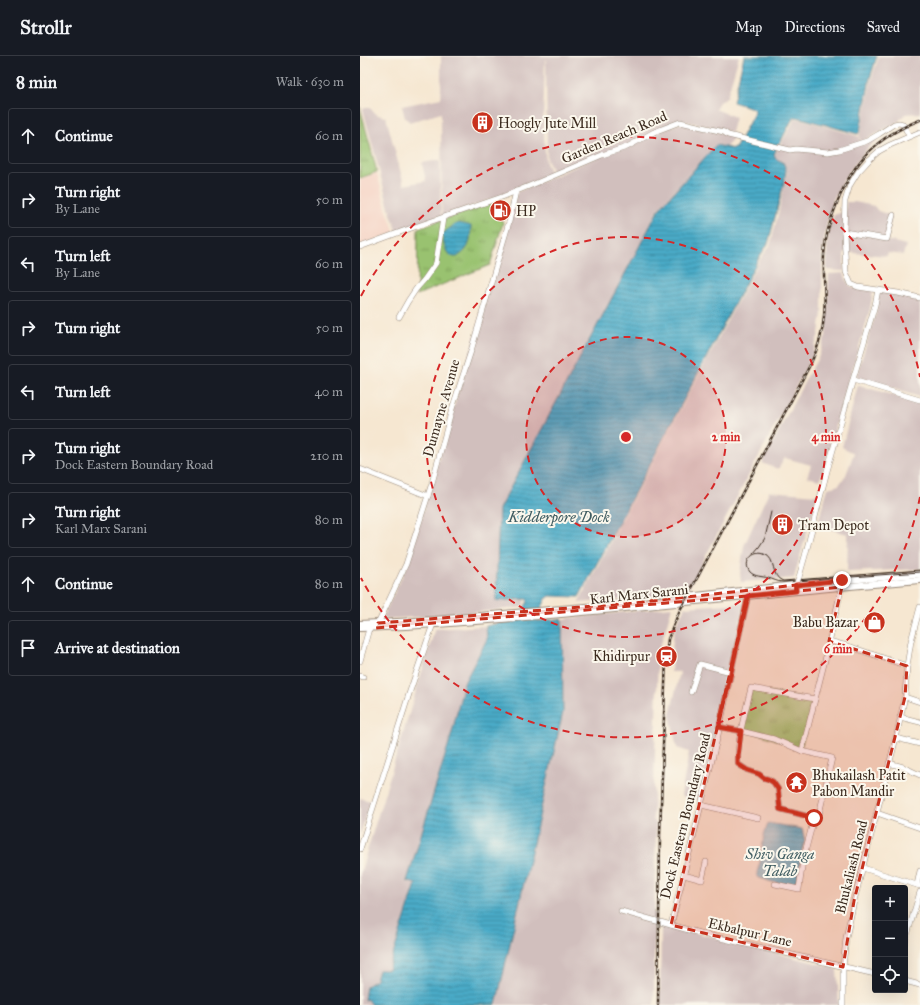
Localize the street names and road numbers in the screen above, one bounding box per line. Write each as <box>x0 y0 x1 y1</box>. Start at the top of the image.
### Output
street label: Garden Reach Road <box>559 108 669 167</box>
street label: Dumayne Avenue <box>419 357 464 459</box>
street label: Karl Marx Sarani <box>589 581 689 608</box>
street label: Dock Eastern Boundary Road <box>657 731 714 901</box>
street label: Bhukaliash Road <box>832 818 871 916</box>
street label: Ekbalpur Lane <box>706 915 794 950</box>

